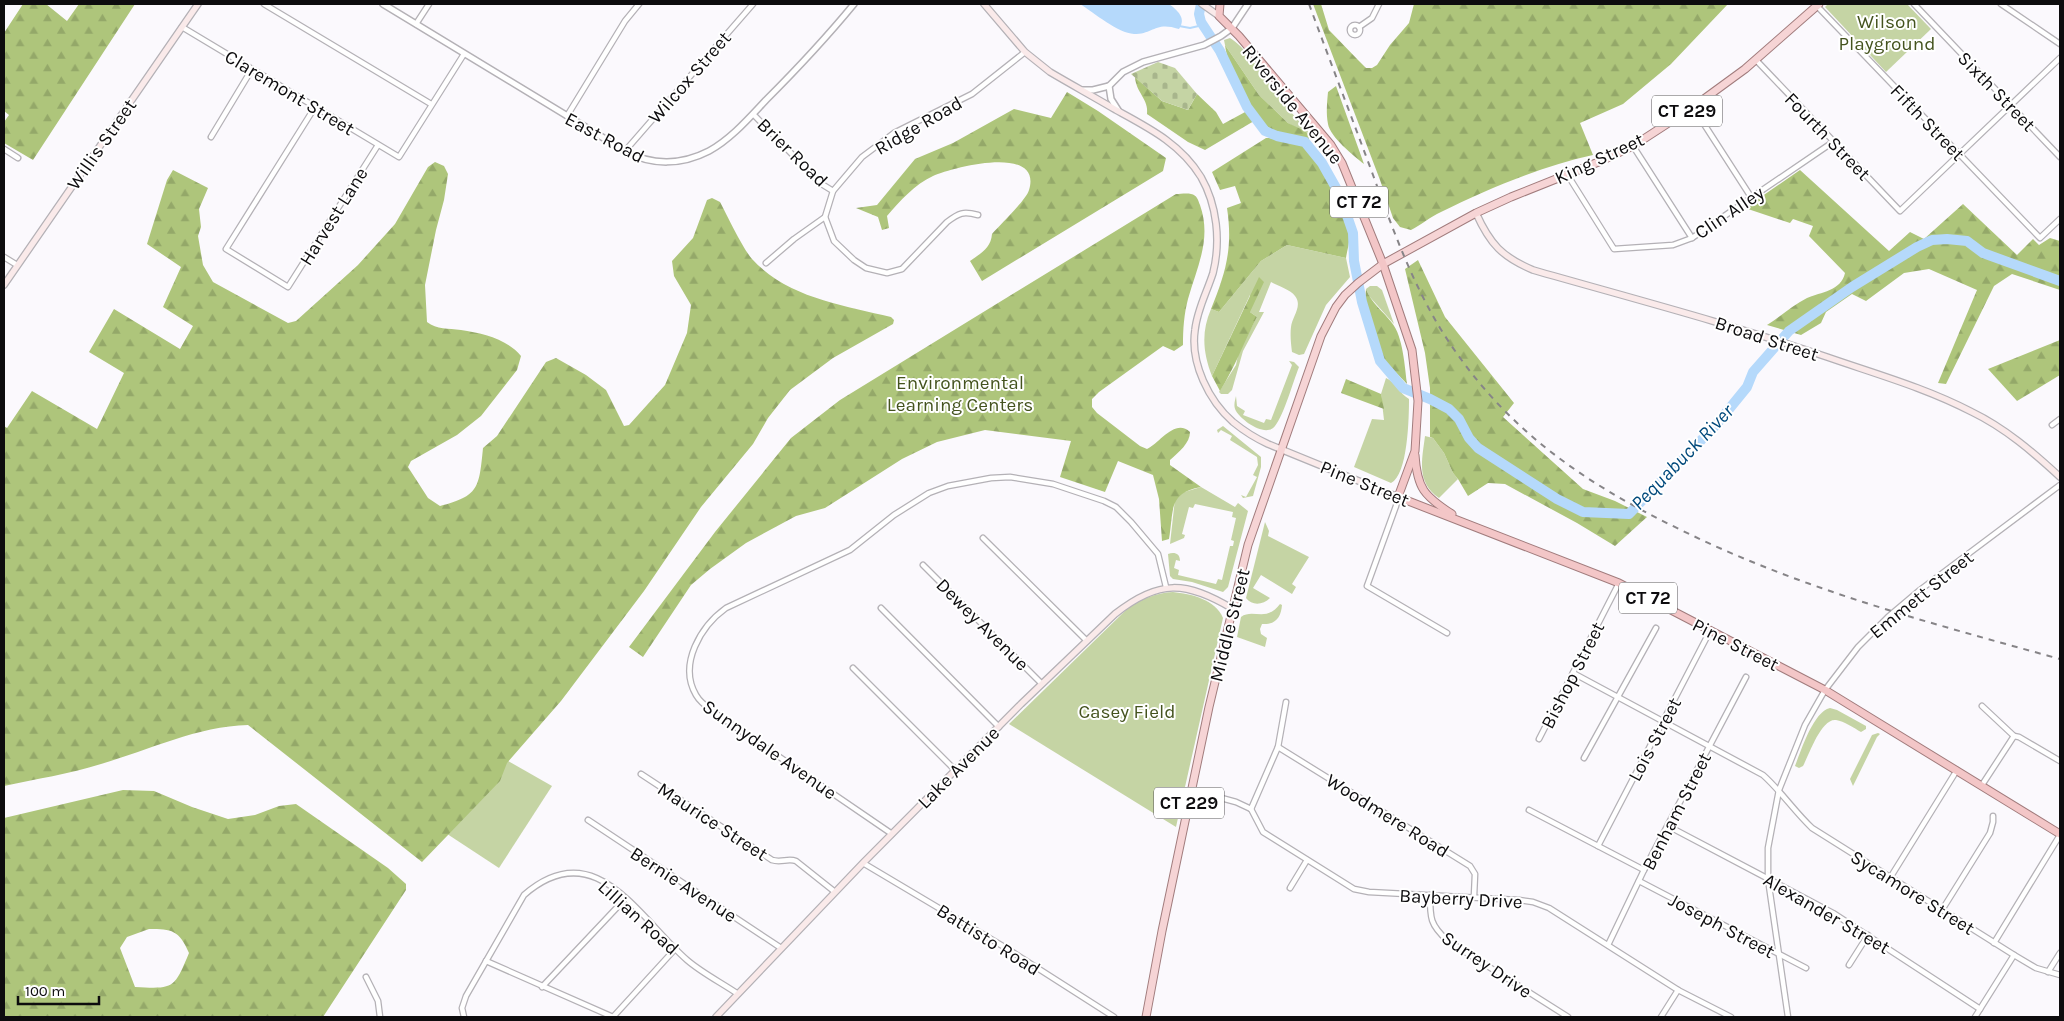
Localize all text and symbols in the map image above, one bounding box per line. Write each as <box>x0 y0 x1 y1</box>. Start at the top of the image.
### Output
park label: Wilson Playground <box>1838 11 1936 55</box>
street label: Wilcox Street <box>644 27 736 128</box>
street label: Riverside Avenue <box>1237 41 1347 169</box>
street label: Claremont Street <box>221 45 358 140</box>
street label: Sixth Street <box>1953 47 2040 136</box>
street label: Fifth Street <box>1886 80 1969 165</box>
street label: Fourth Street <box>1780 88 1875 185</box>
street label: Ridge Road <box>871 92 966 160</box>
street label: Willis Street <box>63 95 141 194</box>
road number: CT 229 <box>1652 95 1722 126</box>
street label: East Road <box>561 108 648 168</box>
street label: Brier Road <box>753 114 832 192</box>
street label: King Street <box>1551 129 1648 189</box>
street label: Harvest Lane <box>295 163 373 270</box>
street label: Clin Alley <box>1691 182 1768 244</box>
road number: CT 72 <box>1330 186 1388 218</box>
street label: Broad Street <box>1712 312 1821 366</box>
park label: Environmental Learning Centers <box>887 372 1033 416</box>
water label: Pequabuck River <box>1626 399 1739 515</box>
street label: Pine Street <box>1317 456 1412 512</box>
street label: Emmett Street <box>1865 546 1978 643</box>
street label: Middle Street <box>1205 566 1255 684</box>
street label: Dewey Avenue <box>931 574 1033 676</box>
road number: CT 72 <box>1619 582 1677 614</box>
street label: Pine Street <box>1689 614 1782 676</box>
street label: Bishop Street <box>1537 618 1609 733</box>
street label: Lois Street <box>1624 694 1686 785</box>
street label: Sunnydale Avenue <box>698 695 841 804</box>
park label: Casey Field <box>1078 701 1176 723</box>
street label: Lake Avenue <box>913 722 1004 813</box>
street label: Benham Street <box>1638 749 1716 874</box>
street label: Woodmere Road <box>1322 769 1453 862</box>
street label: Maurice Street <box>653 778 772 866</box>
road number: CT 229 <box>1154 788 1224 818</box>
street label: Bernie Avenue <box>626 842 741 927</box>
street label: Sycamore Street <box>1846 846 1979 940</box>
street label: Alexander Street <box>1759 869 1894 959</box>
street label: Lillian Road <box>593 876 683 960</box>
street label: Bayberry Drive <box>1399 885 1523 913</box>
street label: Joseph Street <box>1665 889 1778 963</box>
street label: Battisto Road <box>933 899 1044 980</box>
street label: Surrey Drive <box>1437 927 1536 1003</box>
scale bar <box>18 974 99 1006</box>
text: 100 m <box>25 982 65 1000</box>

